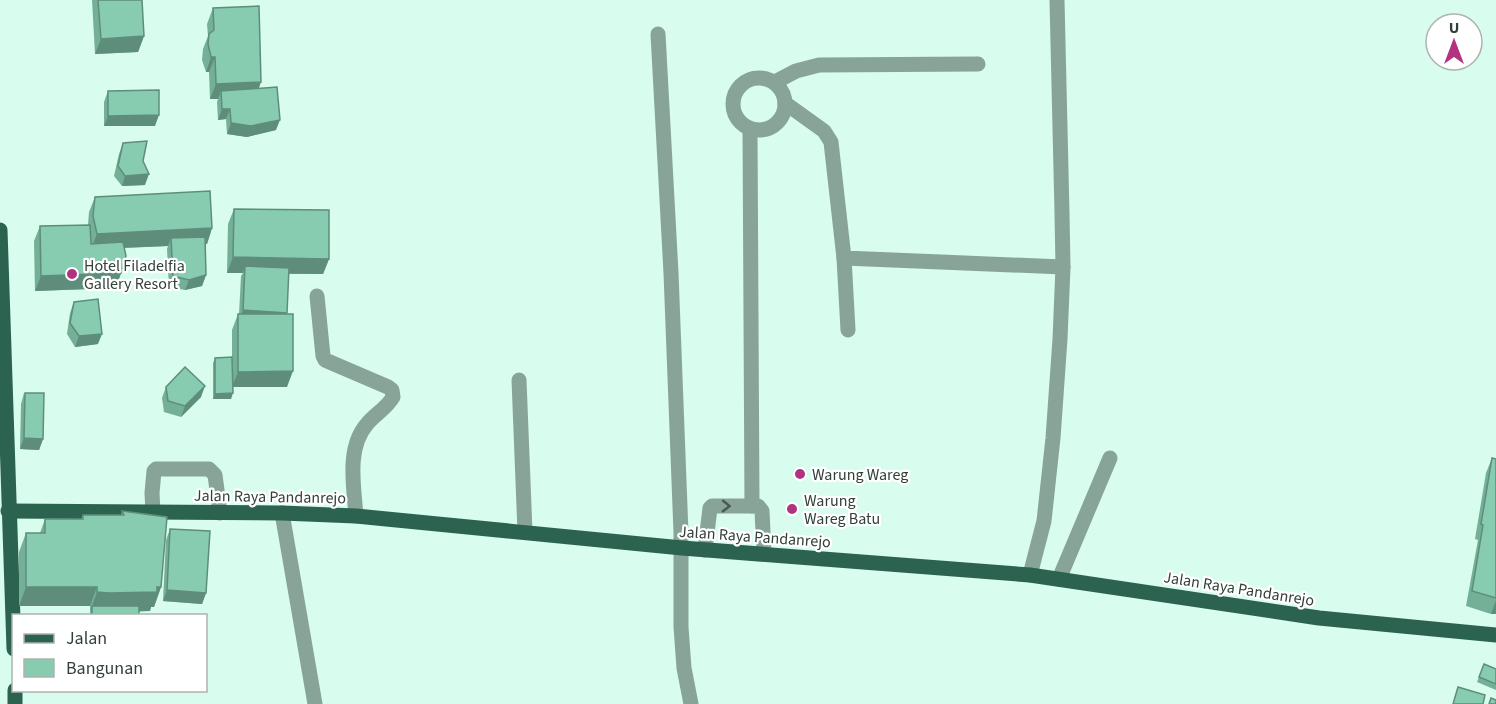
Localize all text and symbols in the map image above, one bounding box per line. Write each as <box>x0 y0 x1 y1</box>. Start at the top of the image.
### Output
north arrow <box>1424 12 1484 72</box>
text: U <box>1449 17 1459 39</box>
place label: Hotel Filadelfia Gallery Resort <box>84 255 185 295</box>
marker: Hotel Filadelfia Gallery Resort <box>65 267 79 281</box>
place label: Warung Wareg <box>812 464 908 486</box>
marker: Warung Wareg <box>793 467 807 481</box>
street label: Jalan Raya Pandanrejo <box>194 485 346 509</box>
place label: Warung Wareg Batu <box>804 490 880 530</box>
one-way arrow <box>721 500 730 512</box>
marker: Warung Wareg Batu <box>785 502 799 516</box>
street label: Jalan Raya Pandanrejo <box>678 521 832 553</box>
street label: Jalan Raya Pandanrejo <box>1162 566 1316 612</box>
legend <box>12 614 207 692</box>
text: Jalan <box>66 626 107 651</box>
text: Bangunan <box>66 656 143 681</box>

